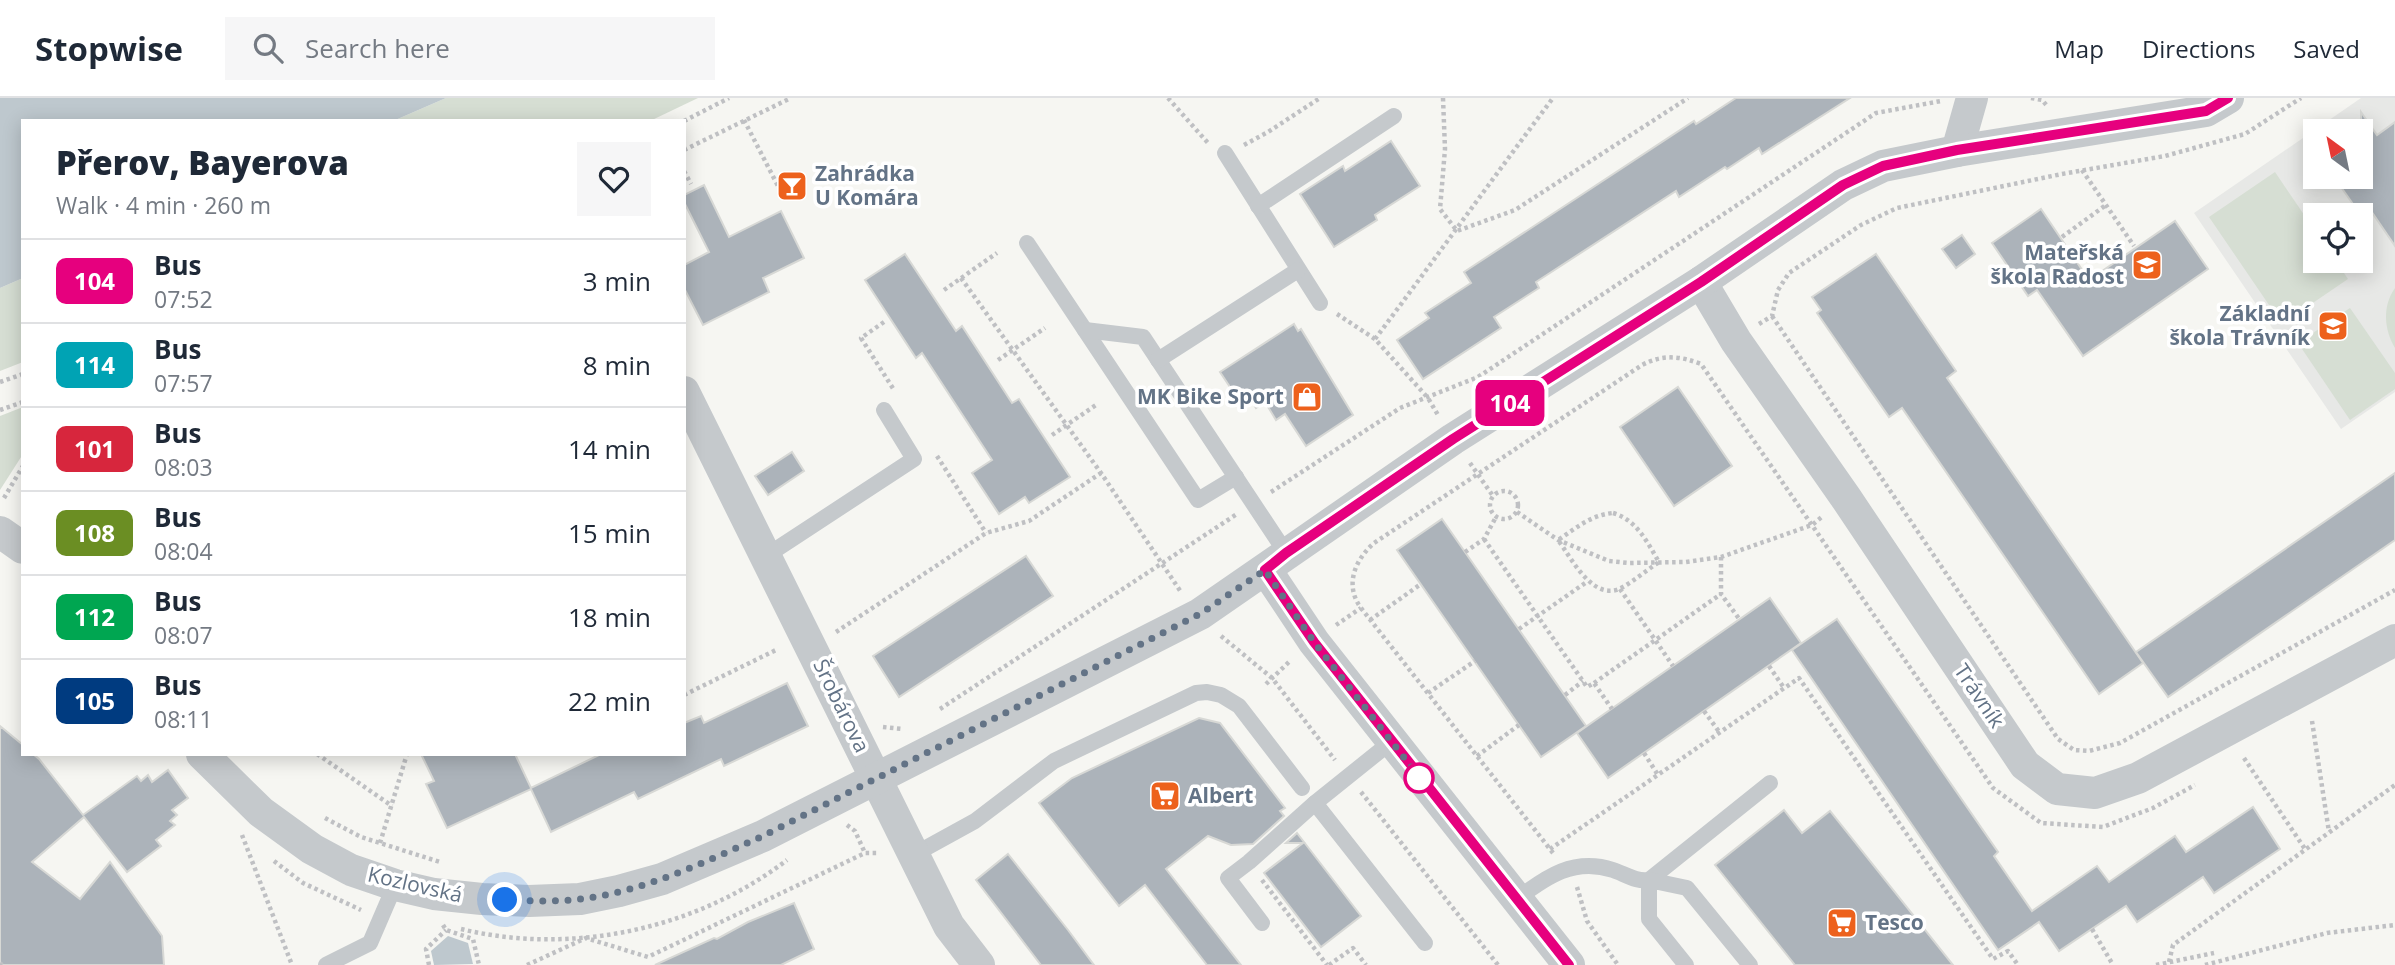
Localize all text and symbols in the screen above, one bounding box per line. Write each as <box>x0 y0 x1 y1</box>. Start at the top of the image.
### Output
search box <box>225 17 715 80</box>
text: Stopwise <box>35 26 183 71</box>
icon: search <box>249 29 287 67</box>
text: Search here <box>305 30 450 66</box>
text: Map <box>2054 32 2104 65</box>
text: Directions <box>2142 32 2255 65</box>
text: Saved <box>2293 32 2360 65</box>
north arrow <box>2303 119 2373 189</box>
map controls <box>2303 119 2373 273</box>
text: Přerov, Bayerova <box>56 140 349 185</box>
button: heart <box>577 142 651 216</box>
place label: Zahrádka U Komára <box>815 159 919 211</box>
bar icon: Zahrádka U Komára <box>775 169 809 203</box>
text: Walk · 4 min · 260 m <box>56 189 271 221</box>
button: locate <box>2303 203 2373 273</box>
place label: Mateřská škola Radost <box>1991 238 2124 290</box>
text: Bus <box>154 247 201 283</box>
school or university icon: Mateřská škola Radost <box>2130 248 2164 282</box>
text: 3 min <box>583 263 651 299</box>
text: 104 <box>74 264 115 297</box>
text: 07:52 <box>154 283 213 315</box>
place label: Základní škola Trávník <box>2169 299 2312 351</box>
school or university icon: Základní škola Trávník <box>2316 309 2350 343</box>
text: Bus <box>154 331 201 367</box>
text: 8 min <box>583 347 651 383</box>
text: 114 <box>74 348 115 381</box>
text: 07:57 <box>154 367 213 399</box>
shop icon: MK Bike Sport <box>1290 380 1324 414</box>
line badge: 104 <box>1470 380 1550 426</box>
place label: MK Bike Sport <box>1137 382 1284 410</box>
text: 104 <box>1489 386 1531 419</box>
text: Bus <box>154 415 201 451</box>
text: 14 min <box>568 431 651 467</box>
text: 101 <box>74 432 115 465</box>
text: 08:03 <box>154 451 213 483</box>
text: Bus <box>154 499 201 535</box>
text: 15 min <box>568 515 651 551</box>
text: 108 <box>74 516 115 549</box>
text: 08:04 <box>154 535 213 567</box>
text: Bus <box>154 583 201 619</box>
text: 18 min <box>568 599 651 635</box>
text: 112 <box>74 600 115 633</box>
text: 08:07 <box>154 619 213 651</box>
street label: Šrobárova <box>807 654 877 757</box>
street label: Trávník <box>1948 658 2011 733</box>
text: Bus <box>154 667 201 703</box>
text: 22 min <box>568 683 651 719</box>
text: 105 <box>74 684 115 717</box>
text: 08:11 <box>154 703 213 735</box>
unlabelled marker <box>1404 763 1434 793</box>
supermarket icon: Albert <box>1148 779 1182 813</box>
place label: Albert <box>1188 781 1253 809</box>
street label: Kozlovská <box>365 860 465 909</box>
your location <box>487 882 522 917</box>
supermarket icon: Tesco <box>1825 906 1859 940</box>
place label: Tesco <box>1865 908 1924 936</box>

